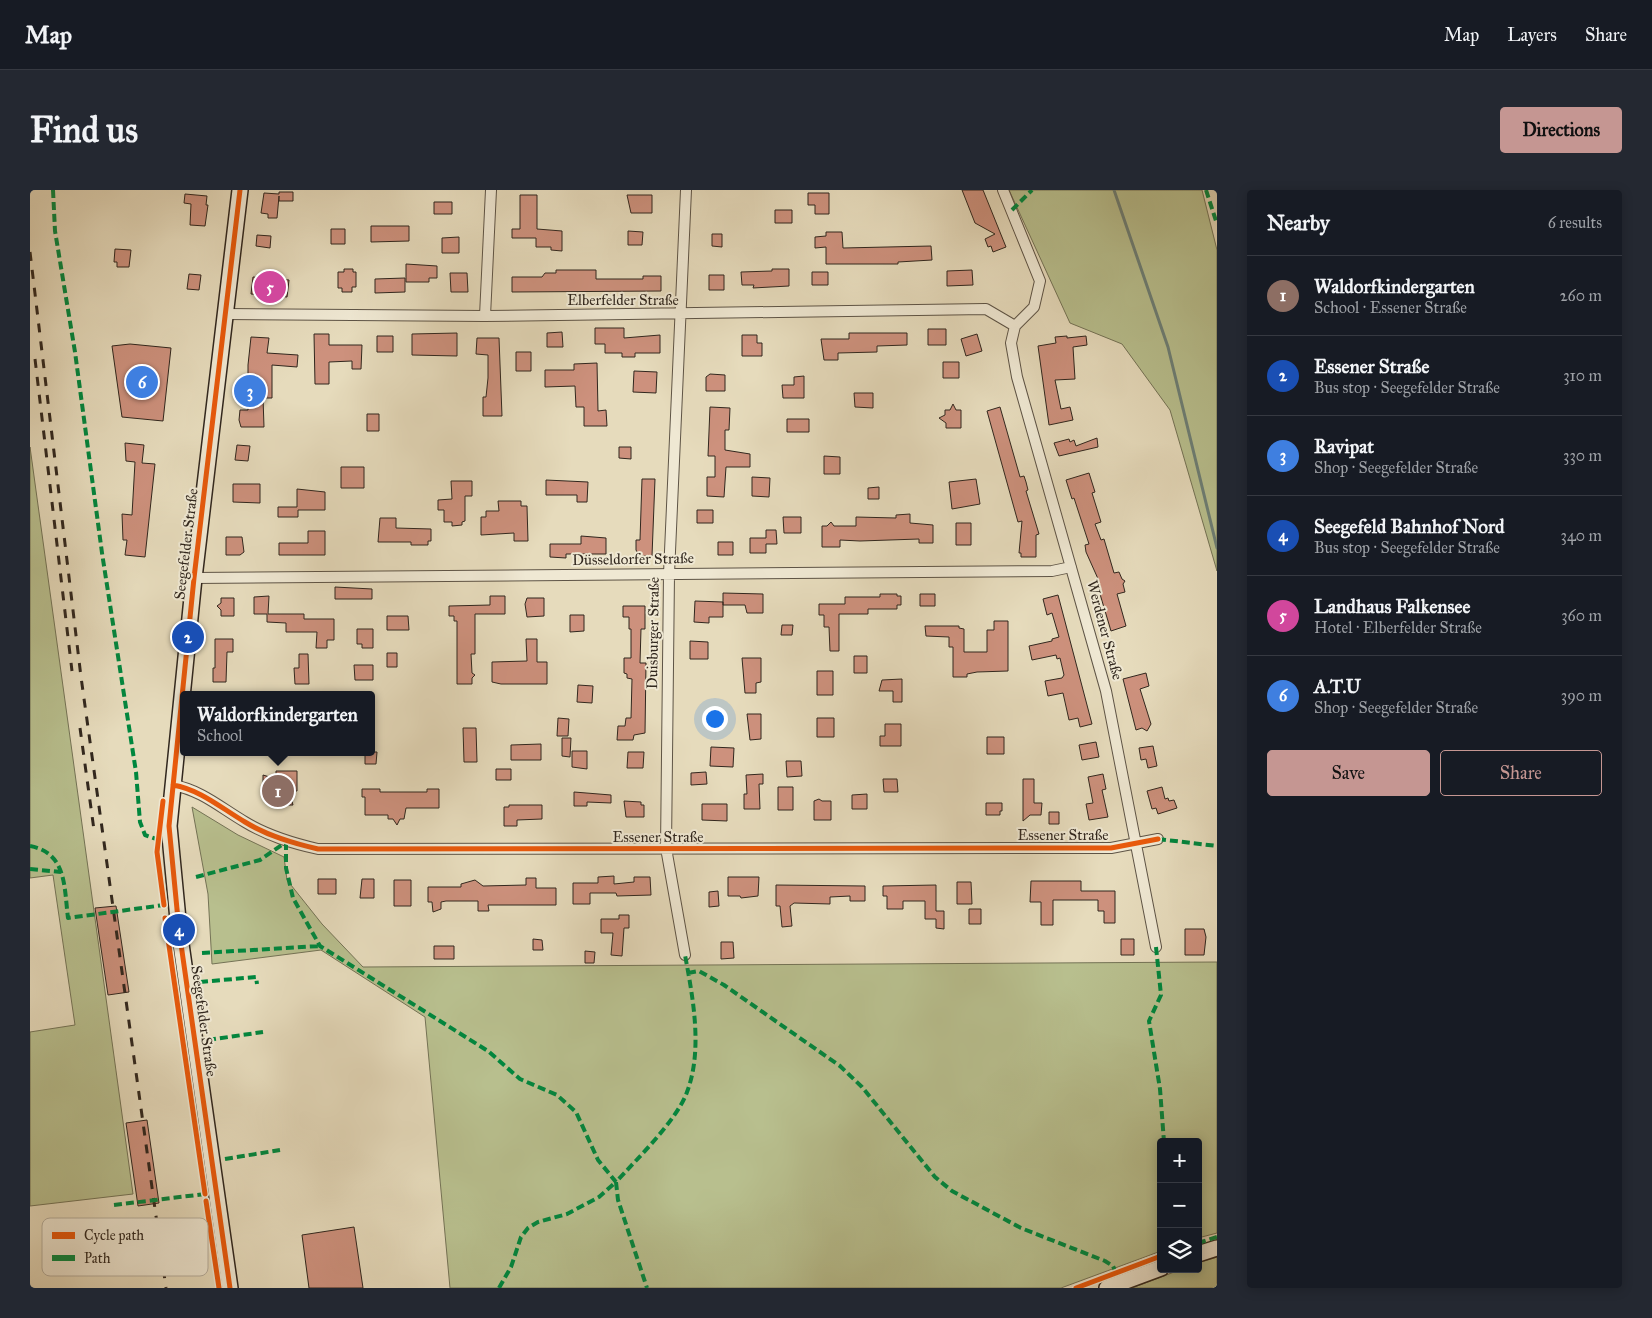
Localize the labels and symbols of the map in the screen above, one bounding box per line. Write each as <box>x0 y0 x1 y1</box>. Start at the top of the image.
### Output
pin: 5 <box>254 268 286 306</box>
street label: Elberfelder Straße <box>567 291 679 309</box>
pin: 6 <box>126 363 158 401</box>
pin: 3 <box>234 372 266 410</box>
street label: Seegefelder Straße <box>170 487 202 601</box>
street label: Düsseldorfer Straße <box>572 549 694 569</box>
street label: Duisburger Straße <box>643 577 663 689</box>
street label: Werdener Straße <box>1083 578 1127 682</box>
pin: 2 <box>172 618 204 656</box>
your location <box>702 706 728 732</box>
pin: 1 <box>262 772 294 810</box>
street label: Essener Straße <box>1017 826 1109 844</box>
street label: Essener Straße <box>612 828 704 846</box>
pin: 4 <box>163 911 195 949</box>
street label: Seegefelder Straße <box>187 964 221 1078</box>
legend <box>42 1218 208 1276</box>
text: Cycle path <box>84 1227 144 1244</box>
text: Path <box>84 1250 111 1267</box>

